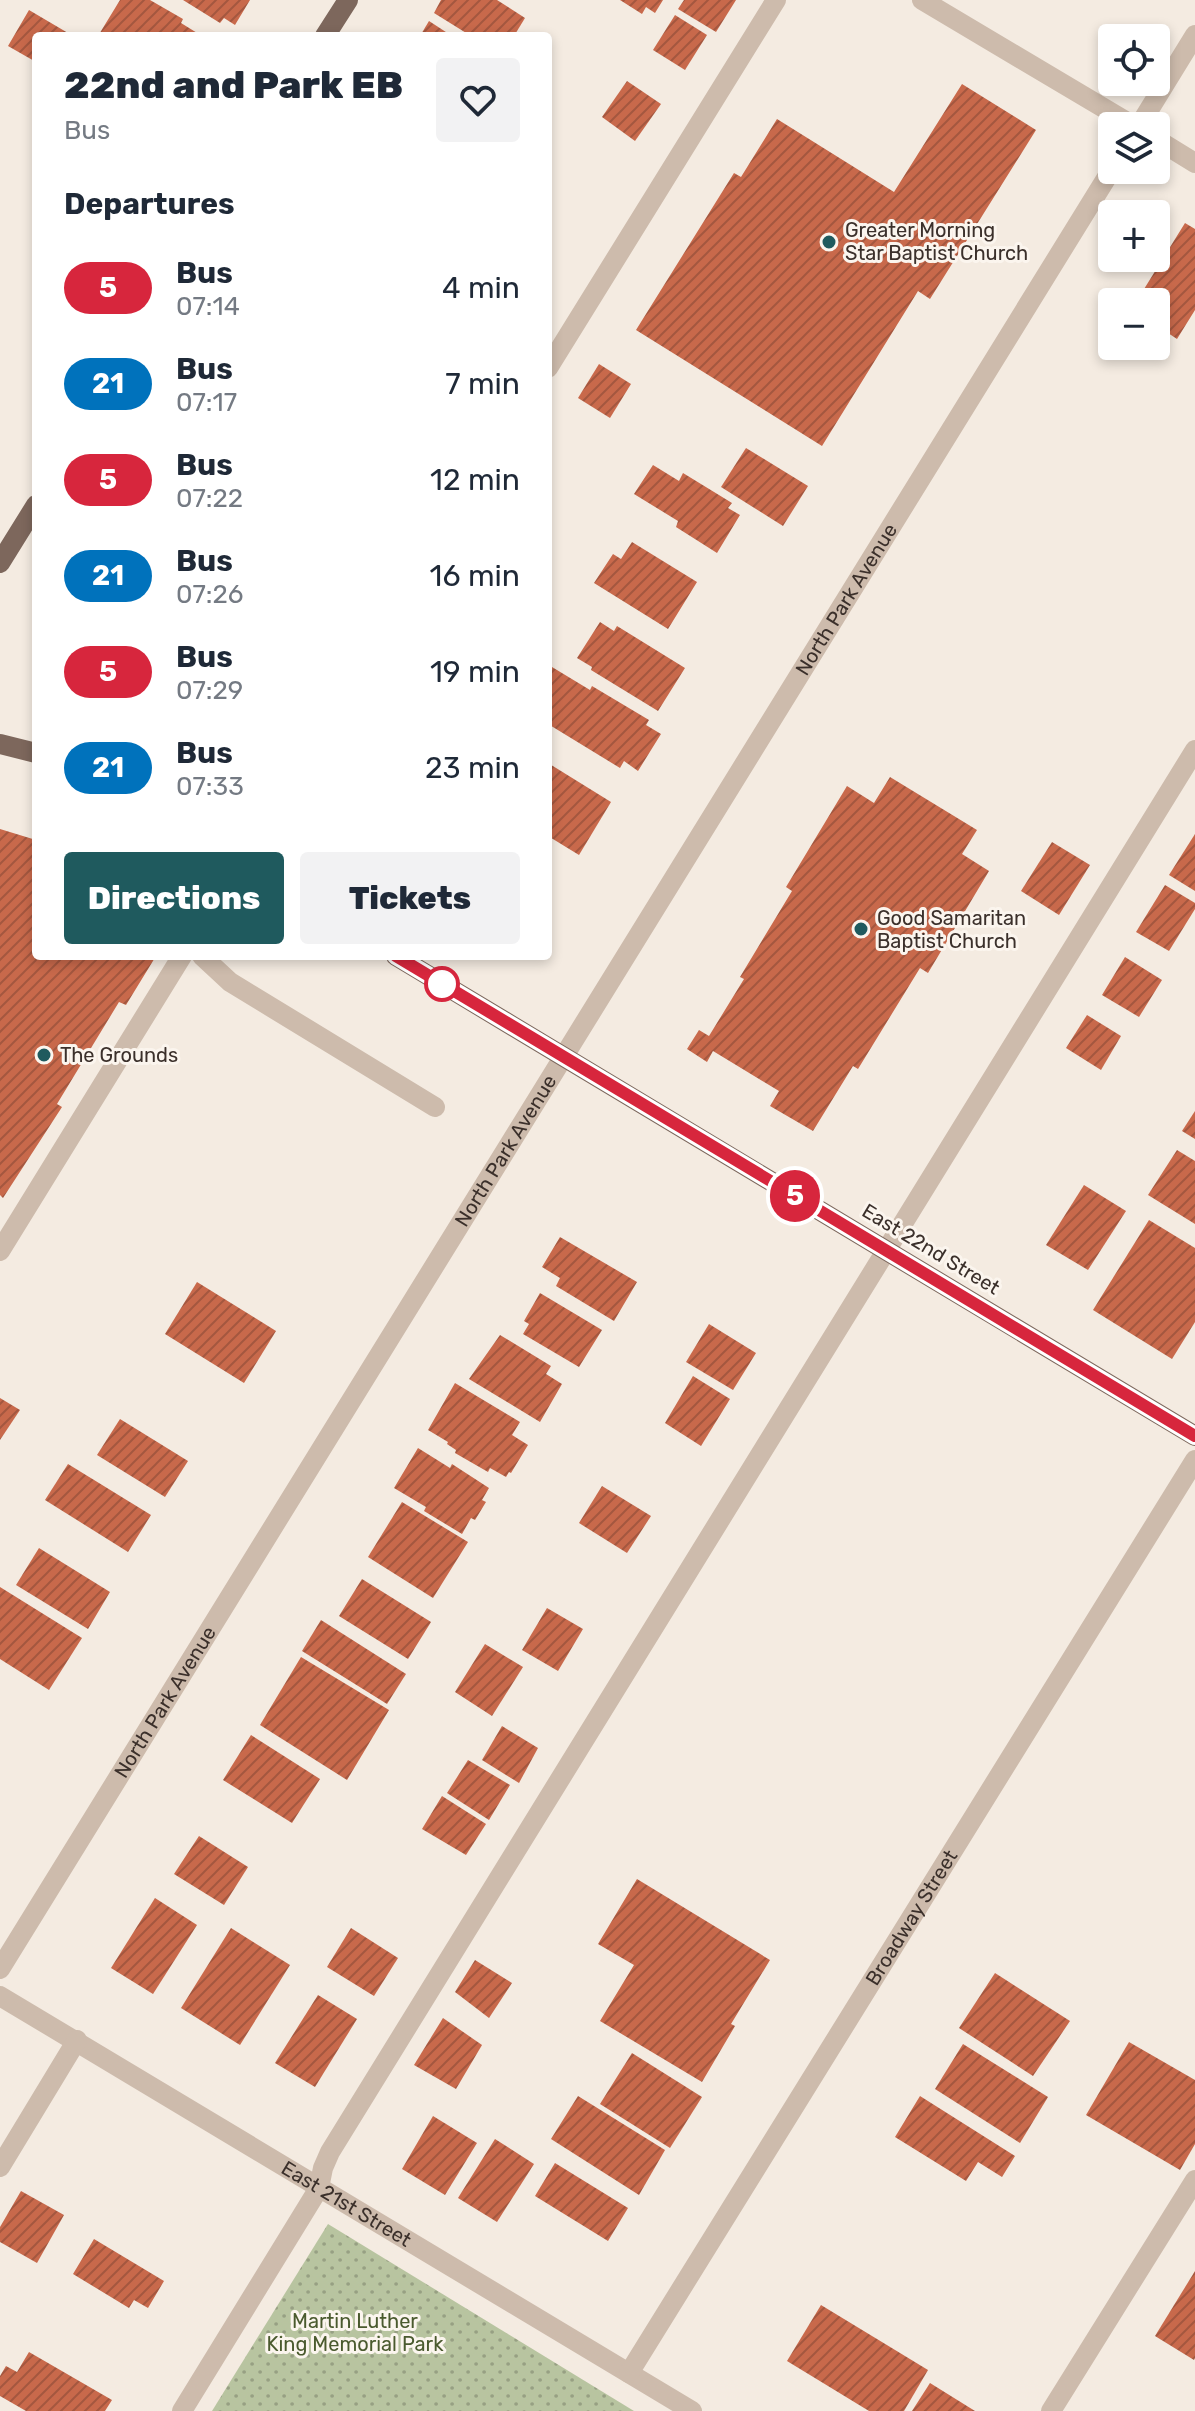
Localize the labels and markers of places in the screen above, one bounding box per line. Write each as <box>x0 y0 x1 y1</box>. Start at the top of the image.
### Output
place label: Greater Morning Star Baptist Church <box>845 218 1028 265</box>
marker: Greater Morning Star Baptist Church <box>820 233 838 251</box>
place label: Good Samaritan Baptist Church <box>877 906 1026 953</box>
marker: Good Samaritan Baptist Church <box>852 920 870 938</box>
unlabelled marker <box>425 967 459 1001</box>
place label: The Grounds <box>60 1043 178 1067</box>
marker: The Grounds <box>35 1046 53 1064</box>

